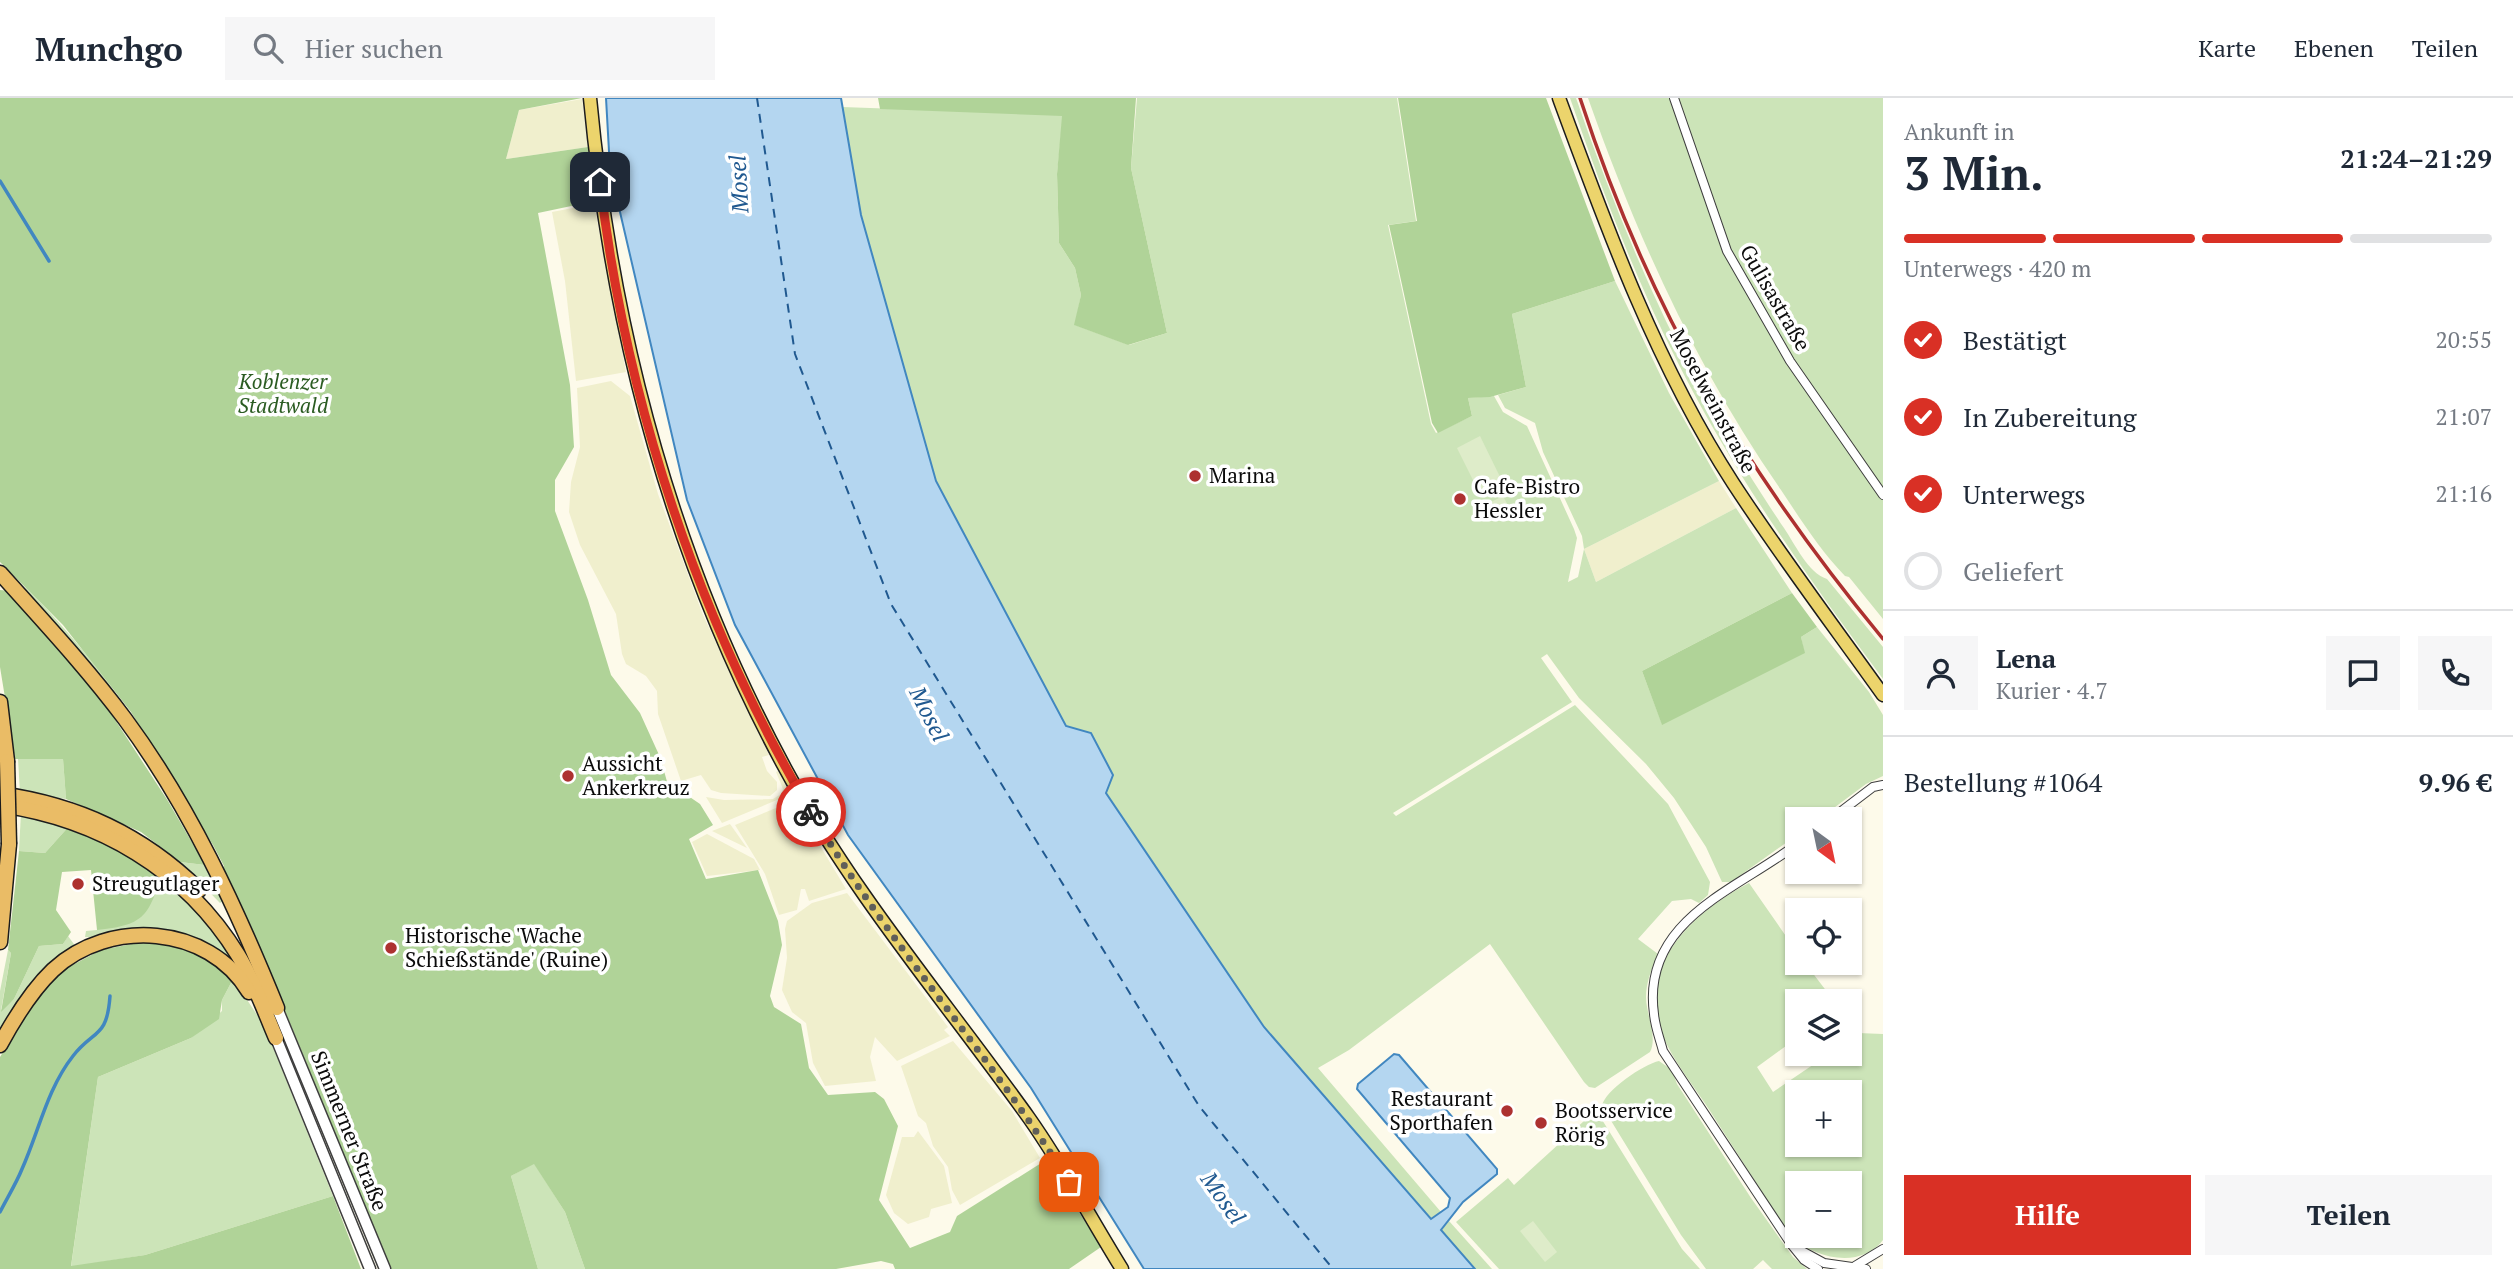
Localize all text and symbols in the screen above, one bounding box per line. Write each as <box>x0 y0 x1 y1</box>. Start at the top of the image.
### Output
search box <box>225 17 715 80</box>
text: Munchgo <box>35 27 183 70</box>
icon: search <box>249 29 287 67</box>
text: Hier suchen <box>305 31 443 65</box>
text: Karte <box>2198 32 2256 64</box>
text: Ebenen <box>2294 32 2374 64</box>
text: Teilen <box>2412 32 2478 64</box>
text: Ankunft in <box>1904 116 2014 147</box>
text: 21:24–21:29 <box>2340 141 2492 175</box>
text: 3 Min. <box>1904 142 2044 203</box>
pin <box>570 152 630 212</box>
water label: Mosel <box>721 154 756 215</box>
icon: home <box>581 163 619 201</box>
street label: Gulisastraße <box>1734 239 1818 356</box>
text: Unterwegs · 420 m <box>1904 253 2091 284</box>
icon: check <box>1904 321 1942 359</box>
street label: Moselweinstraße <box>1664 323 1764 478</box>
text: Bestätigt <box>1963 323 2067 357</box>
text: 20:55 <box>2435 324 2492 355</box>
park label: Koblenzer Stadtwald <box>238 367 329 419</box>
icon: check <box>1904 398 1942 436</box>
text: In Zubereitung <box>1963 400 2137 434</box>
text: 21:07 <box>2435 401 2492 432</box>
place label: Marina <box>1209 461 1276 489</box>
marker: Marina <box>1187 468 1203 484</box>
place label: Cafe-Bistro Hessler <box>1474 472 1580 524</box>
icon: check <box>1904 475 1942 513</box>
text: Unterwegs <box>1963 477 2086 511</box>
text: 21:16 <box>2435 478 2492 509</box>
marker: Cafe-Bistro Hessler <box>1452 491 1468 507</box>
text: Geliefert <box>1963 554 2064 588</box>
button: person <box>1904 636 1978 710</box>
button: chat <box>2326 636 2400 710</box>
button: phone <box>2418 636 2492 710</box>
text: Lena <box>1996 641 2056 675</box>
text: Kurier · 4.7 <box>1996 675 2108 706</box>
water label: Mosel <box>902 680 957 747</box>
place label: Aussicht Ankerkreuz <box>582 749 690 801</box>
text: Bestellung #1064 <box>1904 765 2102 799</box>
text: 9.96 € <box>2419 765 2492 799</box>
marker: Aussicht Ankerkreuz <box>560 768 576 784</box>
courier <box>776 777 846 847</box>
icon: bike <box>792 793 830 831</box>
north arrow <box>1785 807 1862 884</box>
map controls <box>1785 807 1862 1248</box>
place label: Streugutlager <box>92 869 219 897</box>
marker: Streugutlager <box>70 876 86 892</box>
button: locate <box>1785 898 1862 975</box>
place label: Historische 'Wache Schießstände' (Ruine) <box>405 921 608 973</box>
marker: Historische 'Wache Schießstände' (Ruine) <box>383 940 399 956</box>
button: layers <box>1785 989 1862 1066</box>
street label: Simmerner Straße <box>305 1046 395 1215</box>
button: + <box>1785 1080 1862 1157</box>
place label: Restaurant Sporthafen <box>1390 1084 1494 1136</box>
place label: Bootsservice Rörig <box>1555 1096 1673 1148</box>
marker: Restaurant Sporthafen <box>1499 1103 1515 1119</box>
marker: Bootsservice Rörig <box>1533 1115 1549 1131</box>
pin <box>1039 1152 1099 1212</box>
icon: bag <box>1050 1163 1088 1201</box>
water label: Mosel <box>1194 1164 1253 1231</box>
button: − <box>1785 1171 1862 1248</box>
button: Hilfe <box>1904 1175 2191 1255</box>
button: Teilen <box>2205 1175 2492 1255</box>

